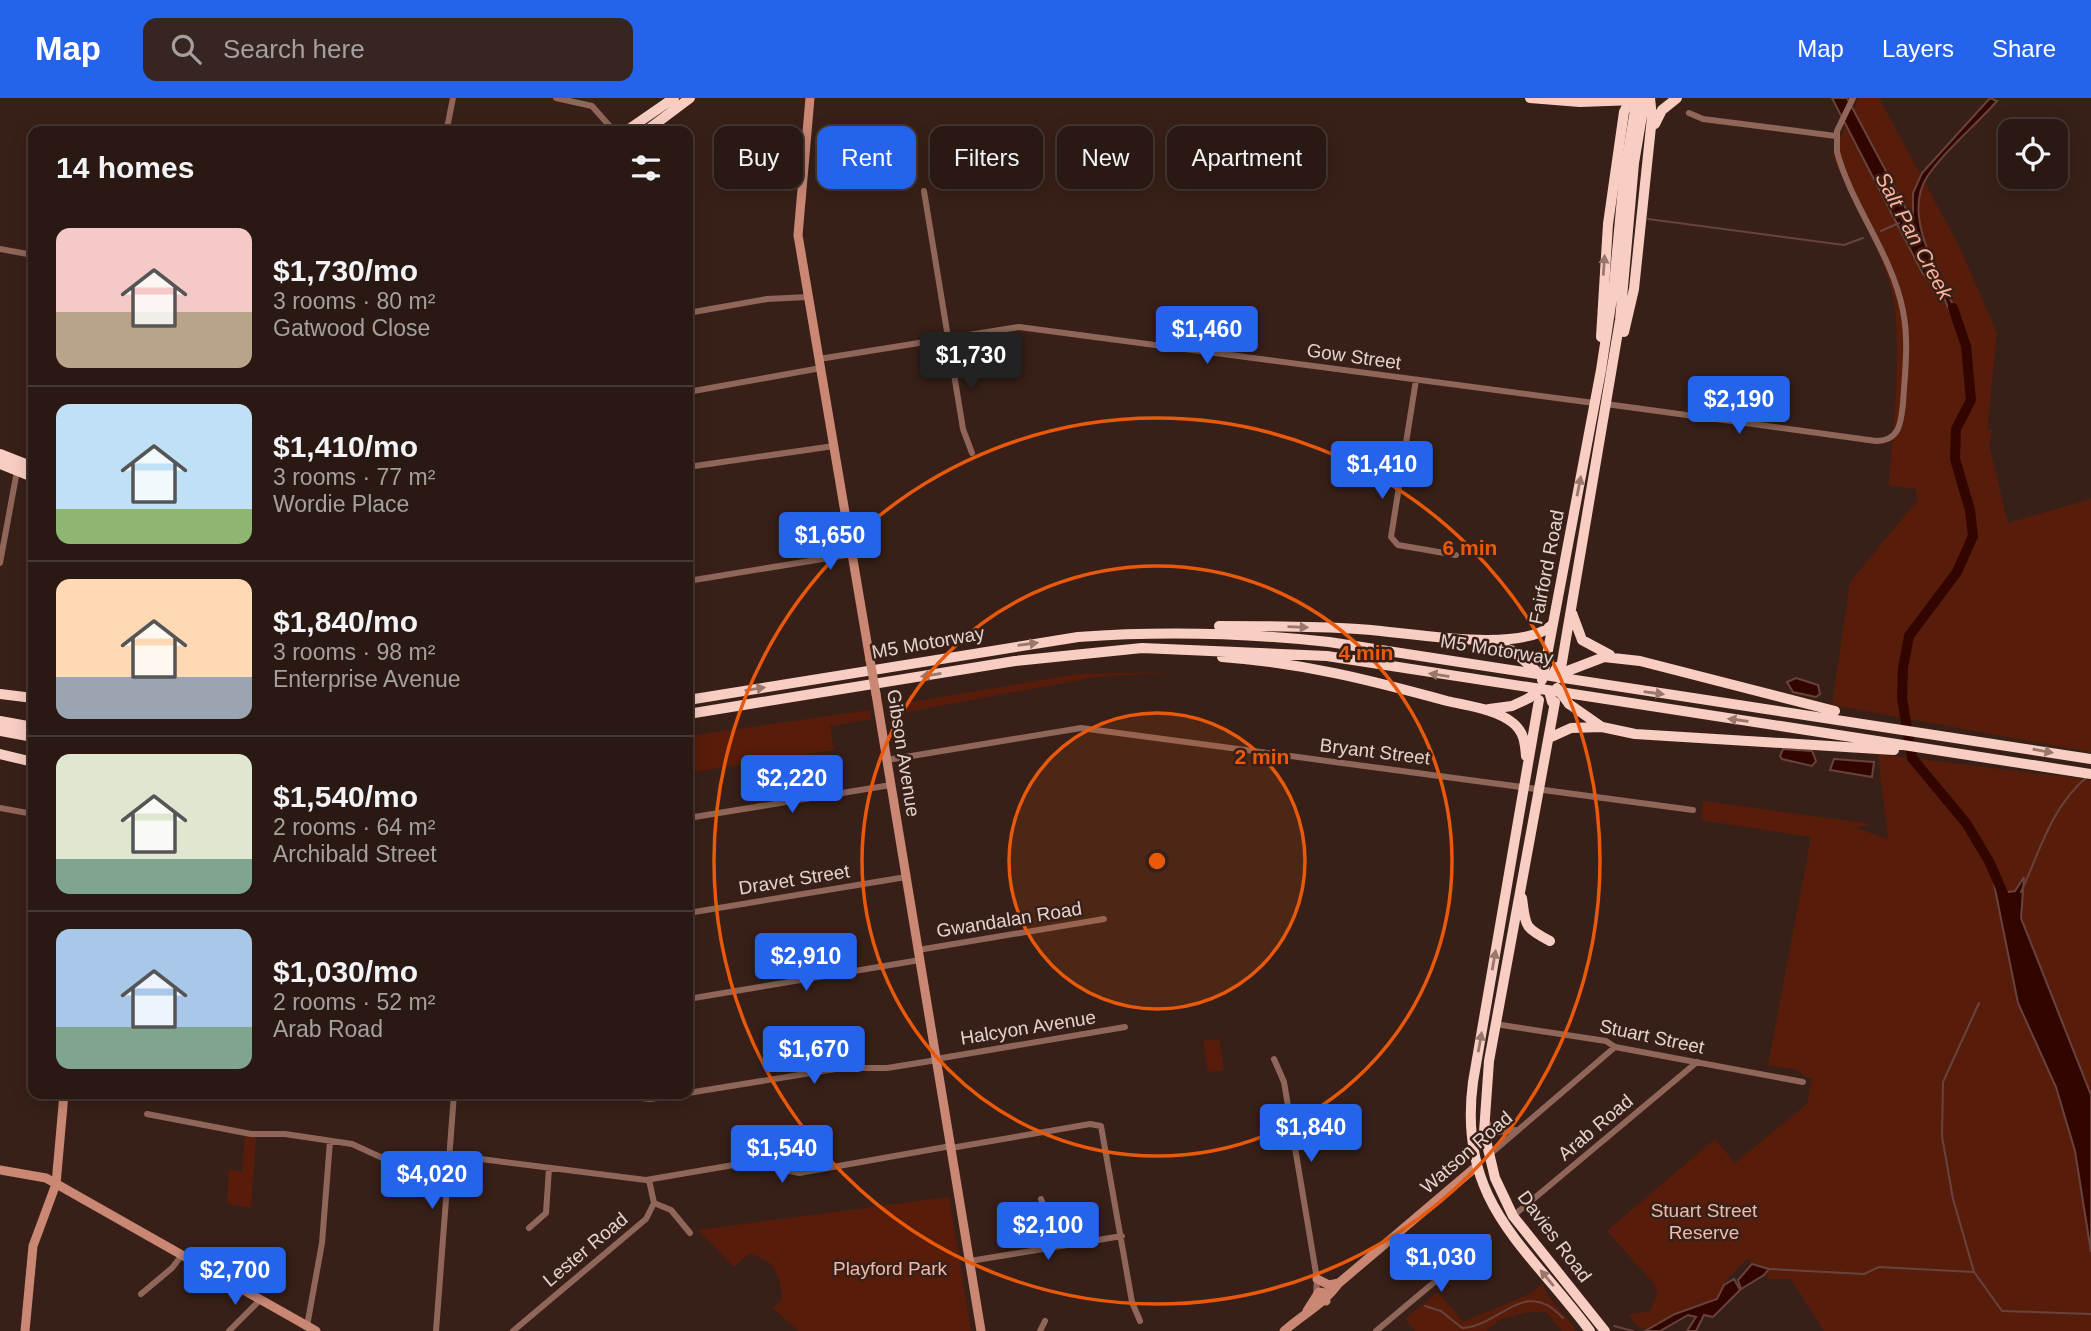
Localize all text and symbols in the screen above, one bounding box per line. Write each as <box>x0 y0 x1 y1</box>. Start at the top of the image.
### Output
search box <box>143 18 633 81</box>
text: Map <box>35 30 101 67</box>
icon: search <box>167 30 205 68</box>
text: Search here <box>223 34 365 64</box>
text: Map <box>1797 35 1844 62</box>
text: Layers <box>1882 35 1954 62</box>
text: Share <box>1992 35 2056 62</box>
map controls <box>1998 119 2068 189</box>
button: locate <box>1998 119 2068 189</box>
chip: Buy <box>714 126 803 189</box>
chip: Rent <box>817 126 916 189</box>
chip: Filters <box>930 126 1043 189</box>
chip: New <box>1057 126 1153 189</box>
chip: Apartment <box>1167 126 1326 189</box>
icon: filters <box>627 149 665 187</box>
text: 14 homes <box>56 151 194 184</box>
water label: Salt Pan Creek <box>1871 168 1958 305</box>
one-way arrow <box>1599 253 1610 275</box>
text: $1,730/mo <box>273 254 418 287</box>
icon: home <box>112 256 196 340</box>
text: 3 rooms · 80 m² <box>273 288 435 314</box>
pin: $1,460 <box>1150 306 1264 366</box>
text: Gatwood Close <box>273 315 430 341</box>
text: $1,460 <box>1172 316 1242 342</box>
pin: $1,730 <box>914 332 1028 392</box>
street label: Gow Street <box>1305 339 1403 374</box>
text: $1,730 <box>936 342 1006 368</box>
pin: $2,190 <box>1682 376 1796 436</box>
text: $2,190 <box>1704 386 1774 412</box>
text: $1,410/mo <box>273 430 418 463</box>
icon: home <box>112 432 196 516</box>
pin: $1,410 <box>1325 442 1439 501</box>
text: $1,410 <box>1347 451 1417 477</box>
text: 3 rooms · 77 m² <box>273 464 435 490</box>
one-way arrow <box>1573 475 1584 497</box>
text: Wordie Place <box>273 491 409 517</box>
street label: Fairford Road <box>1525 508 1568 626</box>
pin: $1,650 <box>773 512 887 572</box>
text: $1,650 <box>795 522 865 548</box>
text: 6 min <box>1443 536 1497 559</box>
text: $1,840/mo <box>273 605 418 638</box>
icon: home <box>112 607 196 691</box>
one-way arrow <box>1287 621 1309 632</box>
street label: M5 Motorway <box>870 622 987 663</box>
street label: M5 Motorway <box>1439 630 1555 669</box>
one-way arrow <box>1017 638 1039 649</box>
text: 3 rooms · 98 m² <box>273 639 435 665</box>
text: 4 min <box>1339 641 1393 664</box>
text: Enterprise Avenue <box>273 666 461 692</box>
one-way arrow <box>1428 669 1450 680</box>
one-way arrow <box>920 670 942 681</box>
one-way arrow <box>744 683 766 694</box>
street label: Gibson Avenue <box>883 688 924 818</box>
one-way arrow <box>1643 688 1665 699</box>
one-way arrow <box>1727 715 1749 726</box>
street label: Bryant Street <box>1319 734 1432 769</box>
text: 2 min <box>1235 745 1289 768</box>
one-way arrow <box>2032 746 2054 757</box>
pin: $2,220 <box>735 756 849 815</box>
text: $2,220 <box>757 765 827 791</box>
text: $1,540/mo <box>273 780 418 813</box>
icon: home <box>112 782 196 866</box>
text: 2 rooms · 64 m² <box>273 814 435 840</box>
text: Archibald Street <box>273 841 437 867</box>
centre of rings <box>1145 849 1169 873</box>
street label: Dravet Street <box>737 860 852 899</box>
street label: Gwandalan Road <box>935 898 1083 941</box>
pin: $2,910 <box>749 934 863 993</box>
text: $2,910 <box>771 943 841 969</box>
one-way arrow <box>1489 949 1500 971</box>
text: $1,030/mo <box>273 955 418 988</box>
icon: home <box>112 957 196 1041</box>
text: 2 rooms · 52 m² <box>273 989 435 1015</box>
street label: Halcyon Avenue <box>959 1006 1097 1049</box>
street label: Stuart Street <box>1598 1015 1707 1058</box>
text: Arab Road <box>273 1016 383 1042</box>
pin: $1,670 <box>757 1026 871 1086</box>
one-way arrow <box>1475 1031 1486 1053</box>
text: $1,670 <box>779 1036 849 1062</box>
street label: Arab Road <box>1554 1090 1637 1165</box>
pin: $1,840 <box>1254 1104 1368 1164</box>
street label: Watson Road <box>1416 1107 1516 1198</box>
text: $1,840 <box>1276 1114 1346 1140</box>
pin: $1,540 <box>725 1126 839 1185</box>
text: $1,540 <box>747 1135 817 1161</box>
pin: $4,020 <box>375 1152 489 1211</box>
text: $4,020 <box>397 1161 467 1187</box>
street label: Davies Road <box>1513 1187 1596 1286</box>
park label: Stuart Street Reserve <box>1651 1200 1758 1243</box>
pin: $2,100 <box>991 1202 1105 1262</box>
street label: Lester Road <box>539 1208 632 1291</box>
text: $2,100 <box>1013 1212 1083 1238</box>
pin: $1,030 <box>1384 1234 1498 1294</box>
text: $1,030 <box>1406 1244 1476 1270</box>
pin: $2,700 <box>178 1248 292 1307</box>
text: $2,700 <box>200 1257 270 1283</box>
park label: Playford Park <box>833 1258 948 1279</box>
one-way arrow <box>1539 1269 1555 1287</box>

